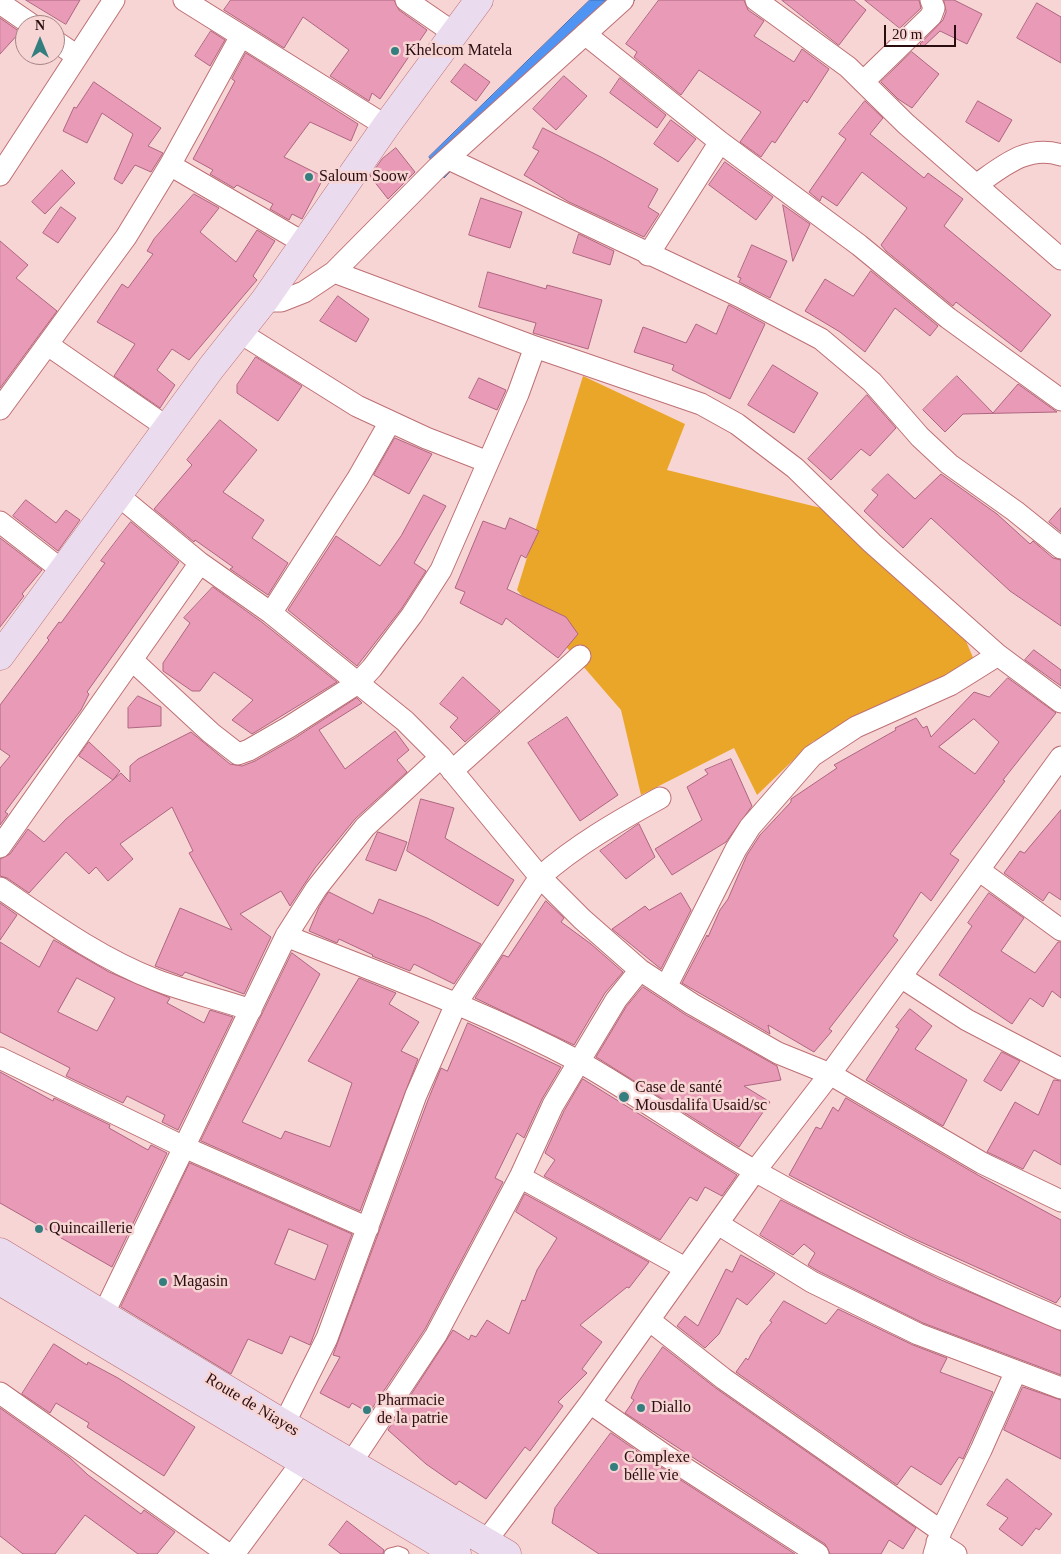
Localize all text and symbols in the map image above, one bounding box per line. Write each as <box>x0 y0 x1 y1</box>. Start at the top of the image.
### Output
north arrow <box>15 15 65 65</box>
scale bar <box>886 15 958 47</box>
text: N <box>35 18 45 33</box>
text: 20 m <box>892 26 922 42</box>
place label: Khelcom Matela <box>405 41 512 61</box>
marker: Khelcom Matela <box>389 45 401 57</box>
place label: Saloum Soow <box>319 167 408 187</box>
marker: Saloum Soow <box>303 171 315 183</box>
place label: Case de santé Mousdalifa Usaid/sc <box>635 1078 767 1116</box>
marker: Case de santé Mousdalifa Usaid/sc <box>617 1090 631 1104</box>
place label: Quincaillerie <box>49 1219 133 1239</box>
marker: Quincaillerie <box>33 1223 45 1235</box>
place label: Magasin <box>173 1272 228 1292</box>
marker: Magasin <box>157 1276 169 1288</box>
street label: Route de Niayes <box>202 1370 302 1440</box>
place label: Pharmacie de la patrie <box>377 1391 448 1429</box>
place label: Diallo <box>651 1398 691 1418</box>
marker: Diallo <box>635 1402 647 1414</box>
marker: Pharmacie de la patrie <box>361 1404 373 1416</box>
place label: Complexe bélle vie <box>624 1448 690 1486</box>
marker: Complexe bélle vie <box>608 1461 620 1473</box>

